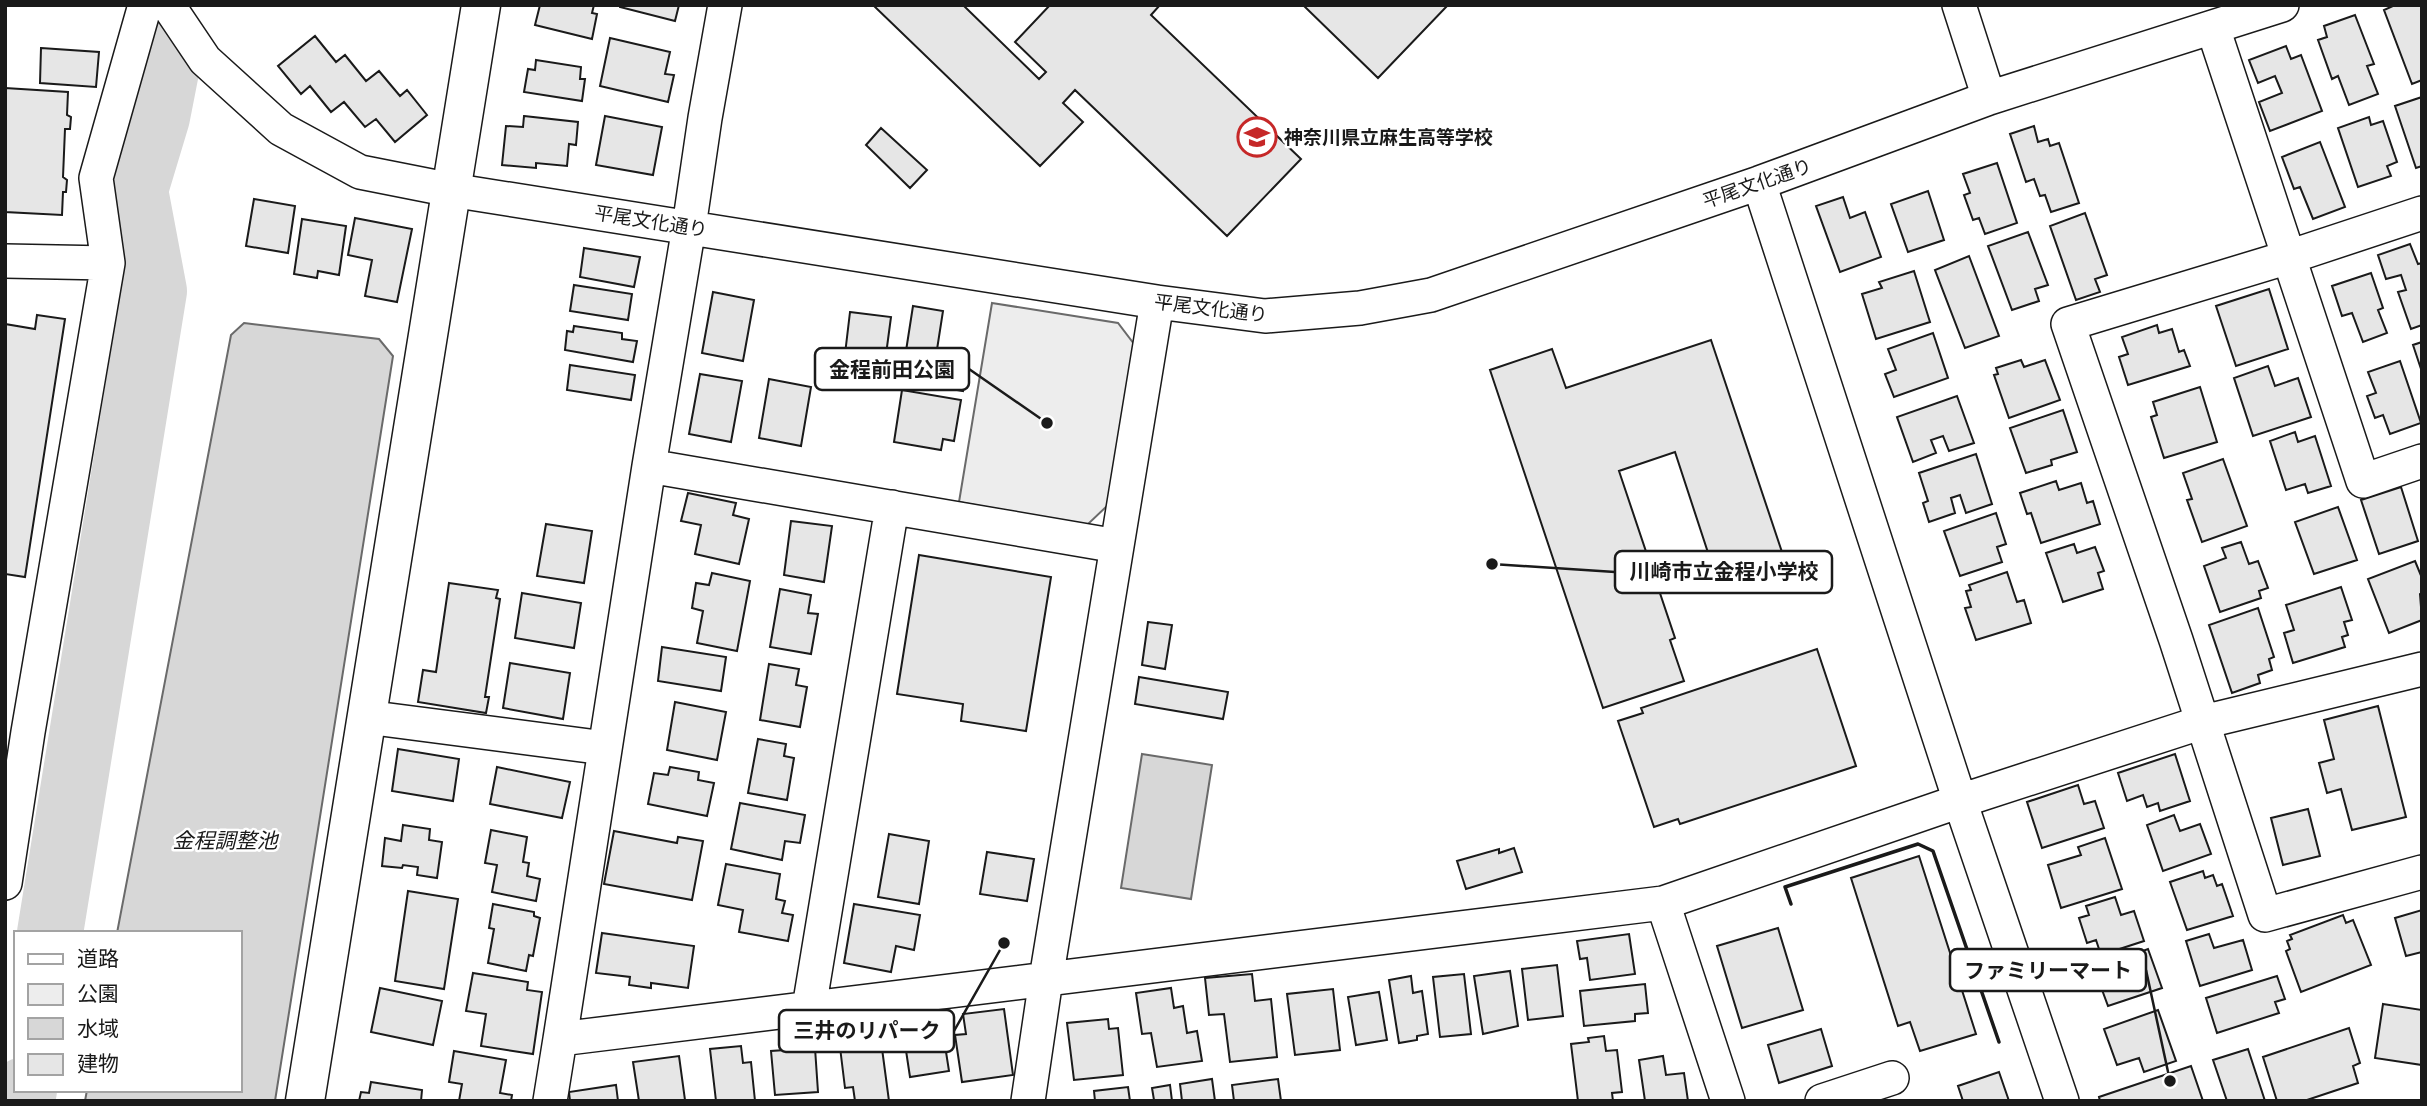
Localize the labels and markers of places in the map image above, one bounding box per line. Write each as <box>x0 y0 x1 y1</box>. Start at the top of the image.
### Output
school or university icon: 神奈川県立麻生高等学校 <box>1236 116 1278 158</box>
place label: 神奈川県立麻生高等学校 <box>1284 126 1493 149</box>
callout: 金程前田公園 <box>815 348 969 390</box>
callout: 川崎市立金程小学校 <box>1615 551 1832 593</box>
callout: ファミリーマート <box>1950 949 2146 991</box>
callout: 三井のリパーク <box>779 1010 954 1052</box>

